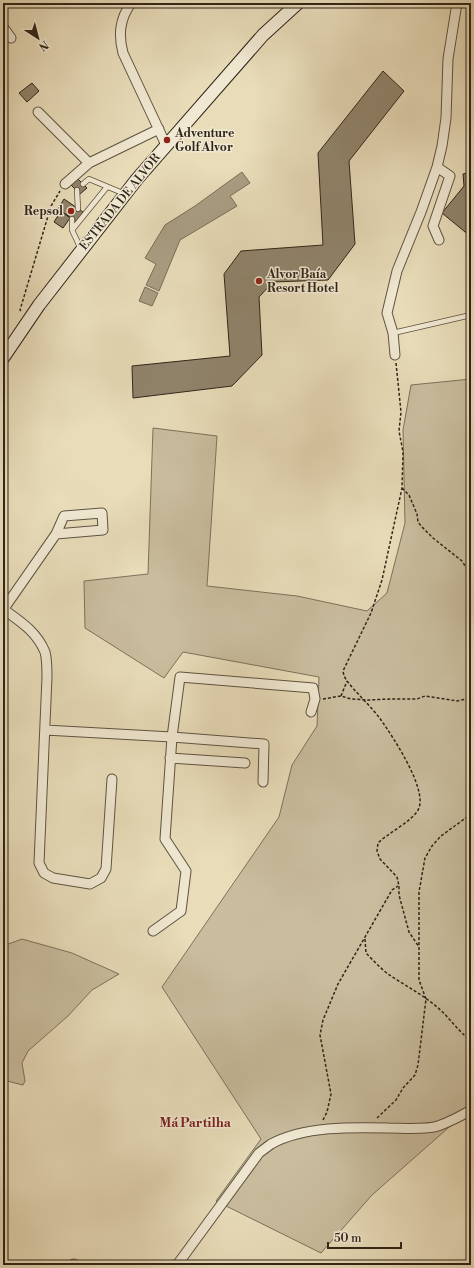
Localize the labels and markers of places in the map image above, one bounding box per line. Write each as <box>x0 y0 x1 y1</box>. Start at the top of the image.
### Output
place label: Adventure Golf Alvor <box>174 126 235 155</box>
marker: Adventure Golf Alvor <box>162 135 172 145</box>
place label: Repsol <box>24 204 63 219</box>
marker: Repsol <box>66 206 76 216</box>
place label: Alvor Baía Resort Hotel <box>266 267 338 296</box>
marker: Alvor Baía Resort Hotel <box>254 276 264 286</box>

